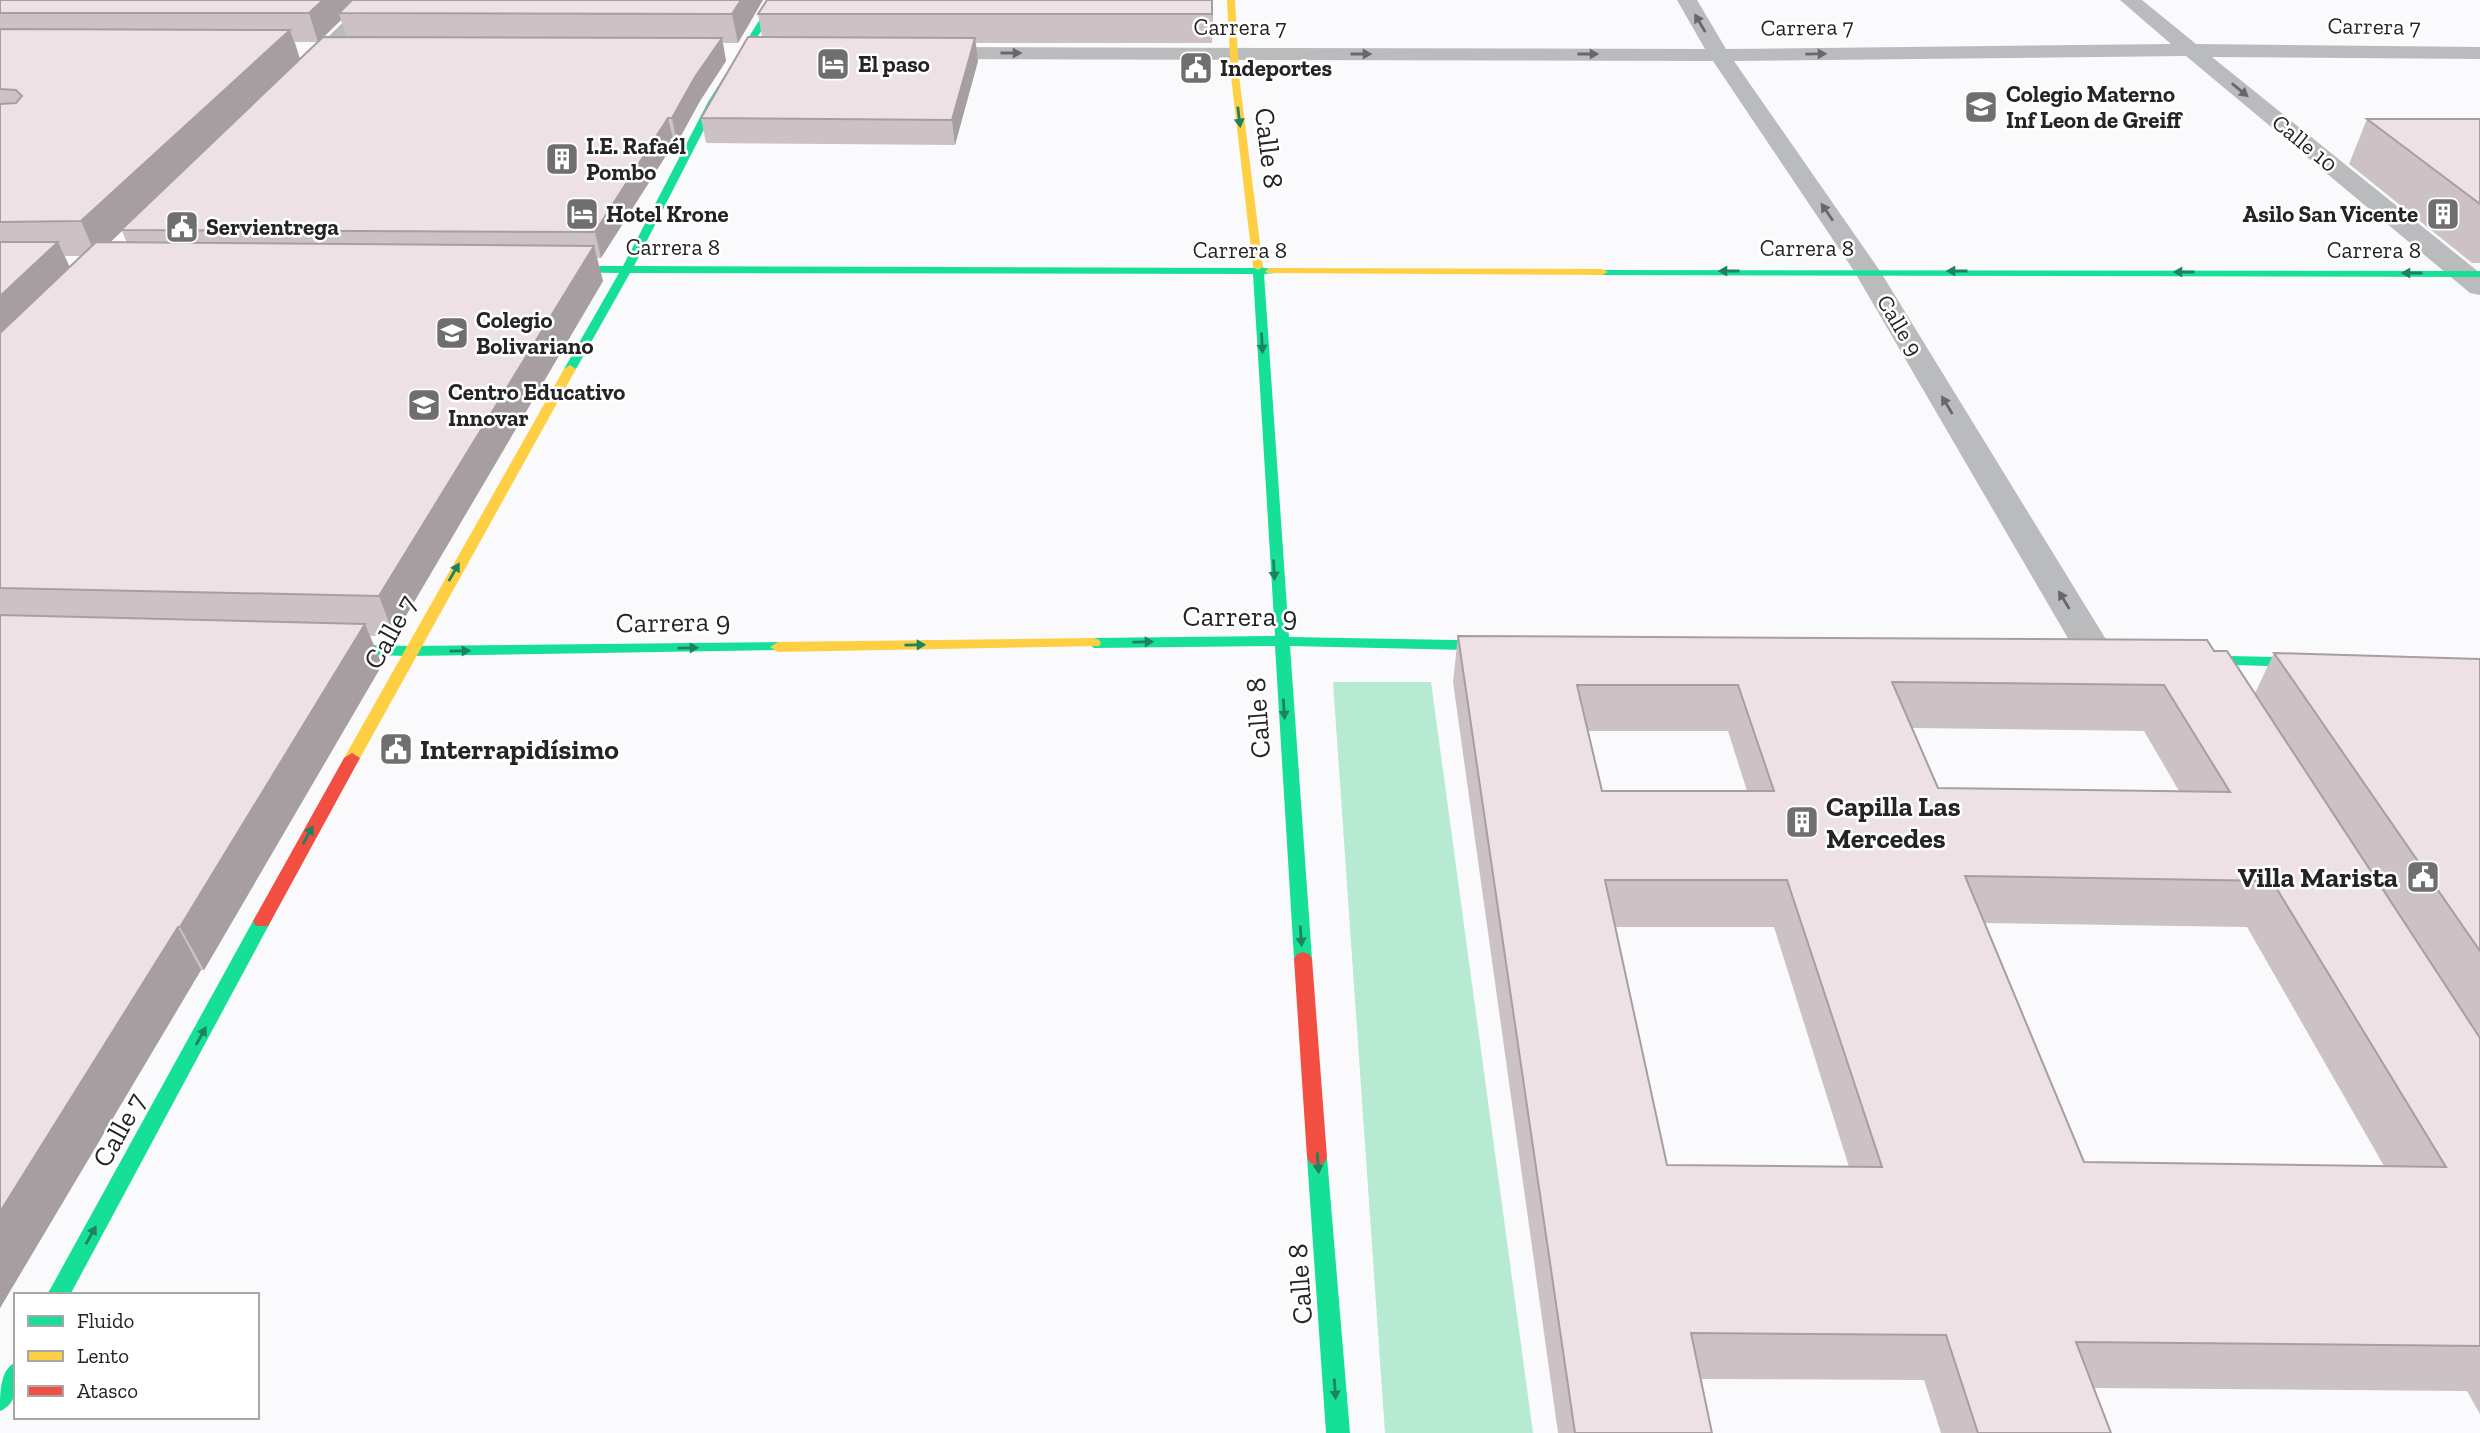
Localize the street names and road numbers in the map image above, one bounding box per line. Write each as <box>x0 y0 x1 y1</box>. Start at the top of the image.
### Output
street label: Carrera 7 <box>2327 11 2421 41</box>
street label: Carrera 7 <box>1760 12 1854 42</box>
street label: Carrera 7 <box>1194 13 1287 41</box>
street label: Calle 8 <box>1248 106 1290 190</box>
street label: Calle 10 <box>2267 108 2343 178</box>
street label: Carrera 8 <box>626 233 720 261</box>
street label: Carrera 8 <box>1760 234 1854 262</box>
street label: Carrera 8 <box>1193 236 1287 264</box>
street label: Carrera 8 <box>2327 236 2421 264</box>
street label: Calle 9 <box>1871 289 1929 361</box>
street label: Calle 7 <box>356 589 424 675</box>
street label: Carrera 9 <box>1183 600 1297 633</box>
street label: Carrera 9 <box>615 605 731 639</box>
street label: Calle 8 <box>1239 676 1277 760</box>
street label: Calle 7 <box>85 1087 153 1173</box>
street label: Calle 8 <box>1281 1242 1319 1326</box>

